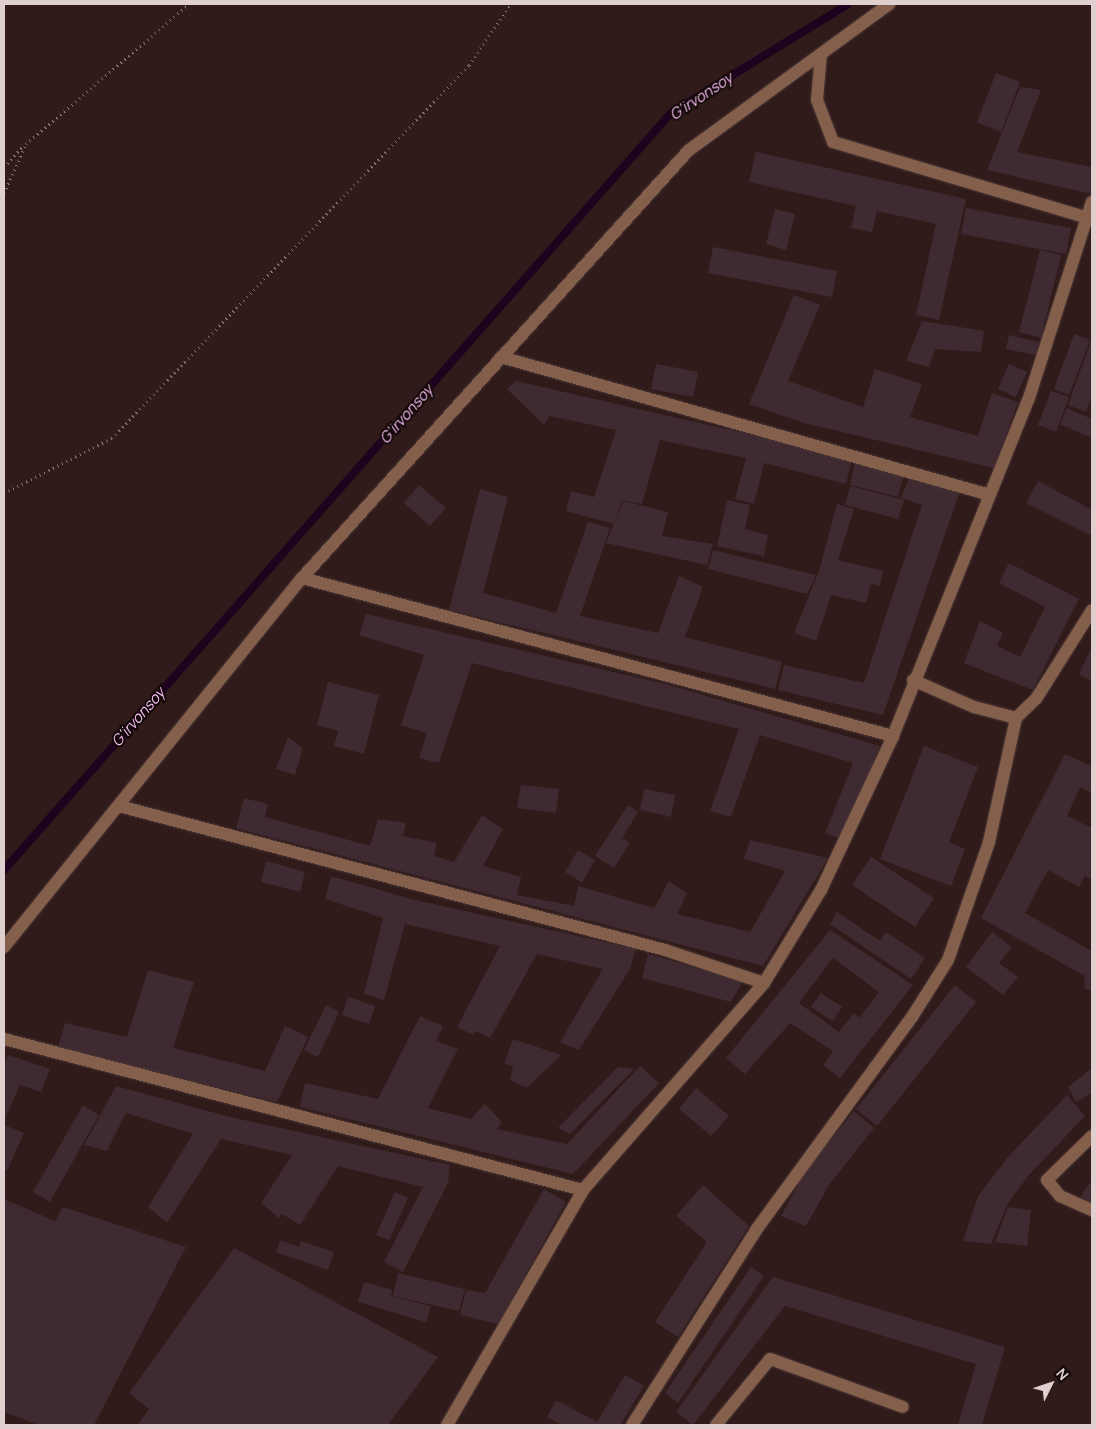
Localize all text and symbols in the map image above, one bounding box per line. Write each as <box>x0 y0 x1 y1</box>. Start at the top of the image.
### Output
water label: G‘irvonsoy <box>666 68 736 124</box>
water label: G‘irvonsoy <box>376 381 436 447</box>
water label: G‘irvonsoy <box>108 684 168 750</box>
north arrow <box>1026 1359 1076 1409</box>
text: N <box>1052 1364 1073 1384</box>

